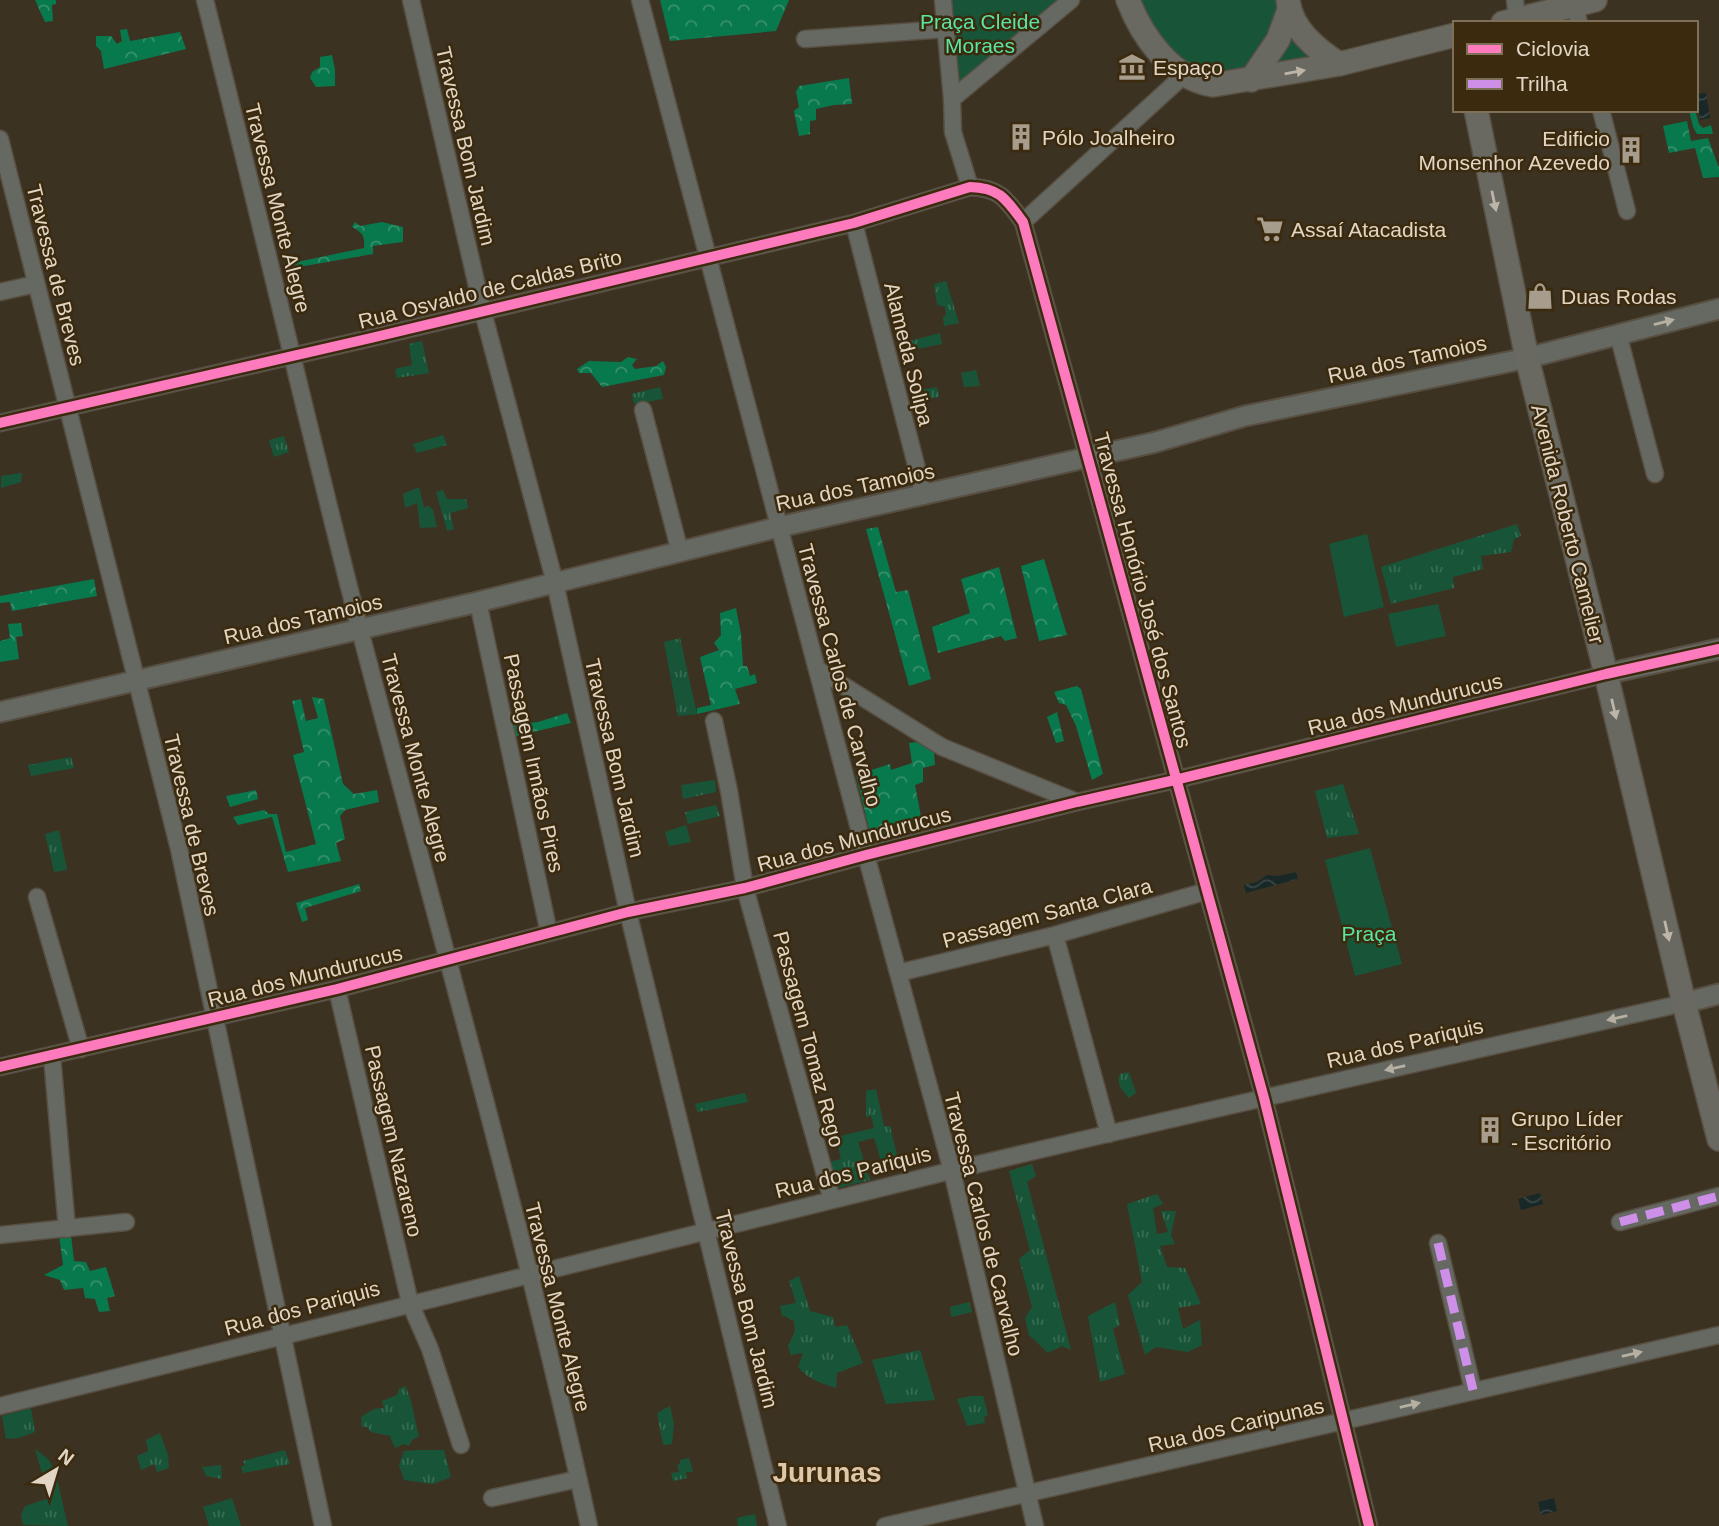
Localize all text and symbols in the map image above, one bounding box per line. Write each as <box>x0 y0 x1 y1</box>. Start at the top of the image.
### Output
park label: Praça Cleide Moraes <box>920 10 1040 57</box>
legend <box>1453 21 1698 112</box>
text: Ciclovia <box>1516 37 1590 60</box>
street label: Travessa Bom Jardim <box>432 44 500 248</box>
museum icon: Espaço <box>1117 52 1147 82</box>
place label: Espaço <box>1153 56 1223 79</box>
one-way arrow <box>1284 66 1306 77</box>
text: Trilha <box>1516 72 1568 95</box>
street label: Travessa Monte Alegre <box>241 101 315 315</box>
building icon: Pólo Joalheiro <box>1006 122 1036 152</box>
place label: Pólo Joalheiro <box>1042 126 1175 149</box>
place label: Edificio Monsenhor Azevedo <box>1419 127 1610 174</box>
building icon: Edificio Monsenhor Azevedo <box>1616 135 1646 165</box>
street label: Travessa de Breves <box>22 182 90 368</box>
one-way arrow <box>1489 190 1500 212</box>
supermarket icon: Assaí Atacadista <box>1255 214 1285 244</box>
place label: Assaí Atacadista <box>1291 218 1447 241</box>
street label: Rua Osvaldo de Caldas Brito <box>356 245 624 333</box>
street label: Alameda Solipa <box>880 280 938 428</box>
shop icon: Duas Rodas <box>1525 281 1555 311</box>
place label: Duas Rodas <box>1561 285 1677 308</box>
one-way arrow <box>1653 316 1675 327</box>
street label: Rua dos Tamoios <box>1325 331 1489 387</box>
street label: Avenida Roberto Camelier <box>1527 402 1609 646</box>
street label: Travessa Honório José dos Santos <box>1090 430 1196 750</box>
street label: Rua dos Tamoios <box>773 459 937 515</box>
street label: Travessa Carlos de Carvalho <box>794 541 886 809</box>
street label: Rua dos Tamoios <box>222 590 384 648</box>
street label: Travessa Monte Alegre <box>377 651 455 865</box>
street label: Passagem Irmãos Pires <box>500 652 568 874</box>
street label: Travessa Bom Jardim <box>581 656 649 860</box>
street label: Rua dos Mundurucus <box>1305 669 1505 739</box>
one-way arrow <box>1609 698 1620 720</box>
street label: Travessa de Breves <box>160 732 224 918</box>
street label: Rua dos Mundurucus <box>755 802 953 876</box>
street label: Passagem Santa Clara <box>940 874 1155 952</box>
one-way arrow <box>1661 920 1672 942</box>
park label: Praça <box>1342 922 1397 945</box>
street label: Passagem Tomaz Rego <box>769 929 849 1149</box>
street label: Rua dos Mundurucus <box>205 941 405 1011</box>
one-way arrow <box>1606 1013 1628 1024</box>
street label: Rua dos Pariquis <box>1325 1014 1485 1072</box>
street label: Passagem Nazareno <box>361 1043 427 1239</box>
one-way arrow <box>1384 1063 1406 1074</box>
street label: Travessa Carlos de Carvalho <box>940 1090 1028 1358</box>
place label: Grupo Líder - Escritório <box>1511 1107 1623 1154</box>
building icon: Grupo Líder - Escritório <box>1475 1115 1505 1145</box>
street label: Rua dos Pariquis <box>773 1141 933 1203</box>
street label: Travessa Monte Alegre <box>521 1200 595 1414</box>
street label: Travessa Bom Jardim <box>711 1208 783 1410</box>
street label: Rua dos Pariquis <box>222 1276 382 1340</box>
one-way arrow <box>1621 1349 1643 1360</box>
street label: Rua dos Caripunas <box>1146 1394 1326 1456</box>
one-way arrow <box>1399 1400 1421 1411</box>
north arrow <box>21 1435 91 1505</box>
text: N <box>54 1444 78 1469</box>
district label: Jurunas <box>773 1457 881 1488</box>

